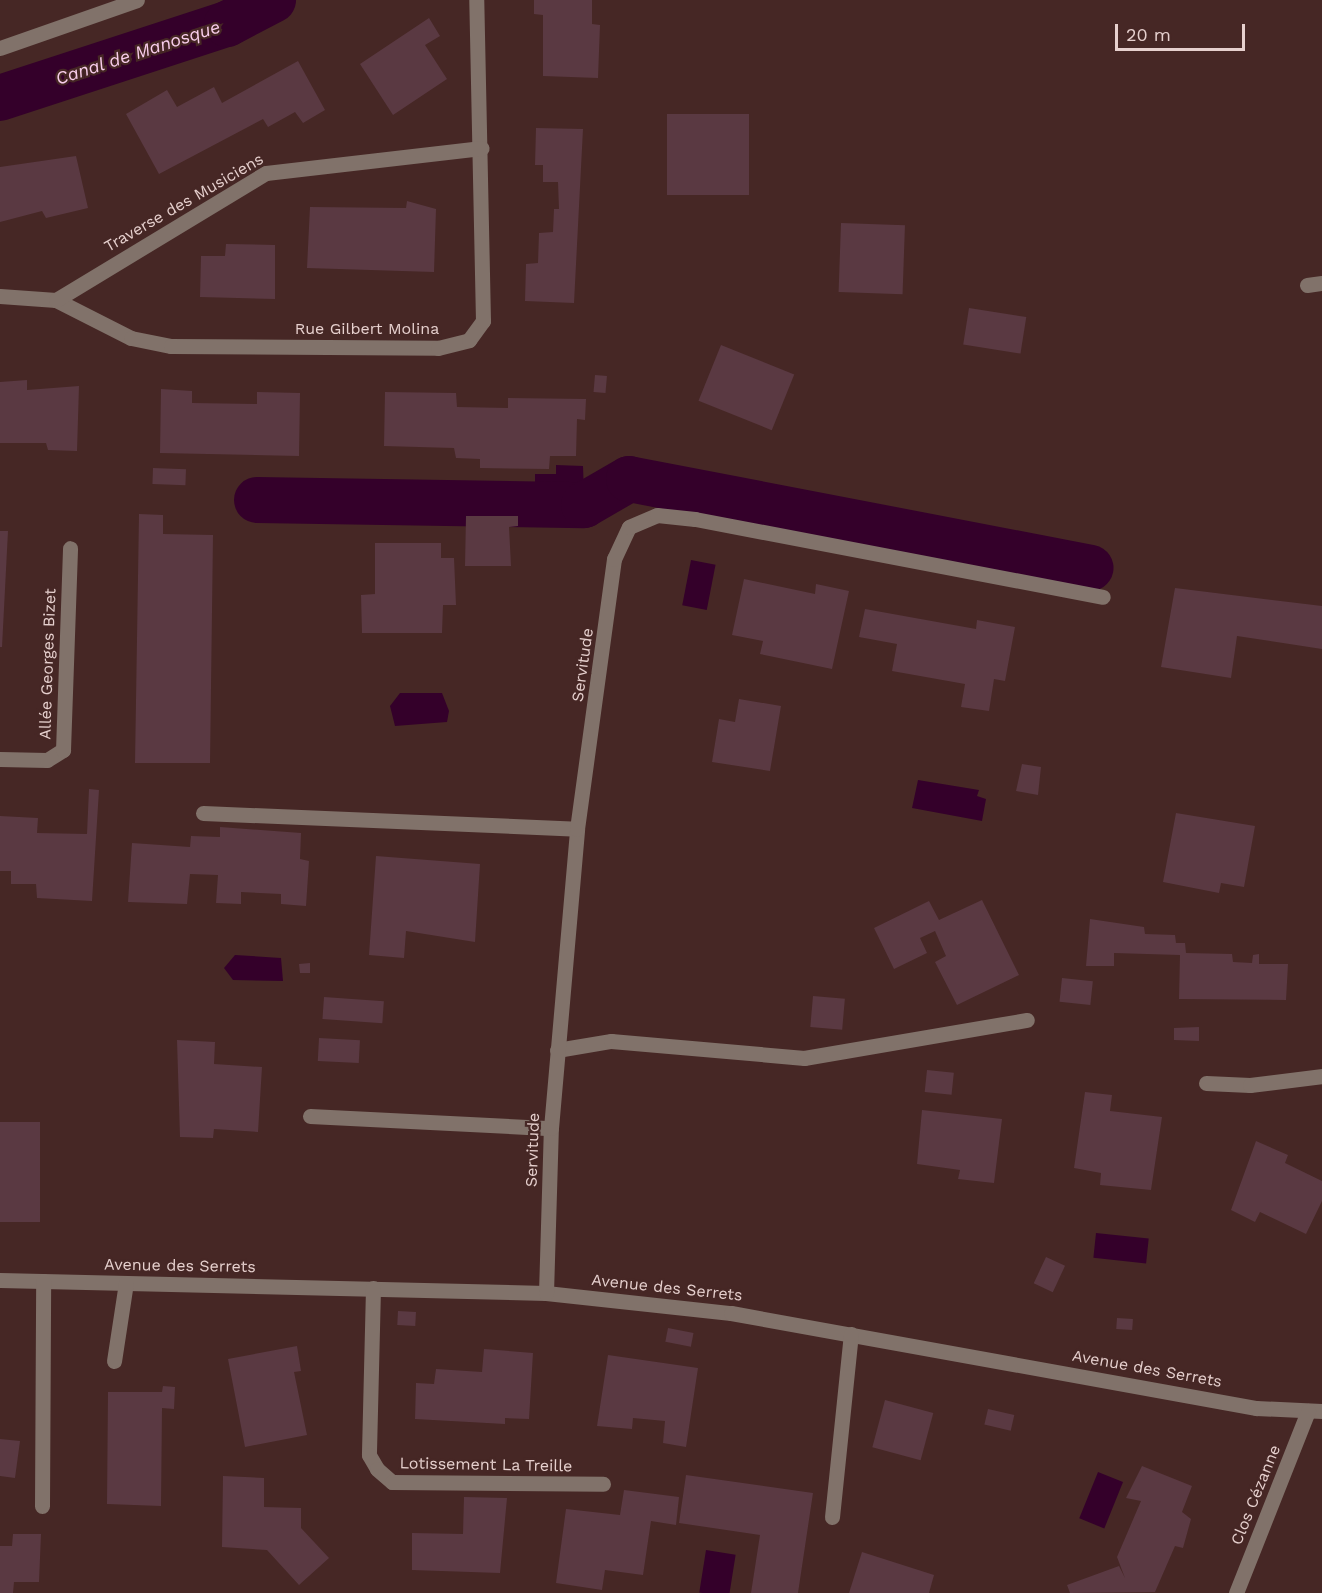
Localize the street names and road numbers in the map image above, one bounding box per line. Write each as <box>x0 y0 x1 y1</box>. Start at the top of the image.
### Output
street label: Traverse des Musiciens <box>101 150 267 256</box>
street label: Rue Gilbert Molina <box>295 319 439 339</box>
street label: Allée Georges Bizet <box>36 588 60 740</box>
street label: Servitude <box>568 627 598 703</box>
street label: Servitude <box>522 1112 544 1188</box>
street label: Avenue des Serrets <box>104 1255 256 1277</box>
street label: Avenue des Serrets <box>591 1271 743 1305</box>
street label: Avenue des Serrets <box>1071 1346 1223 1392</box>
street label: Clos Cézanne <box>1227 1442 1285 1548</box>
street label: Lotissement La Treille <box>399 1454 573 1476</box>

